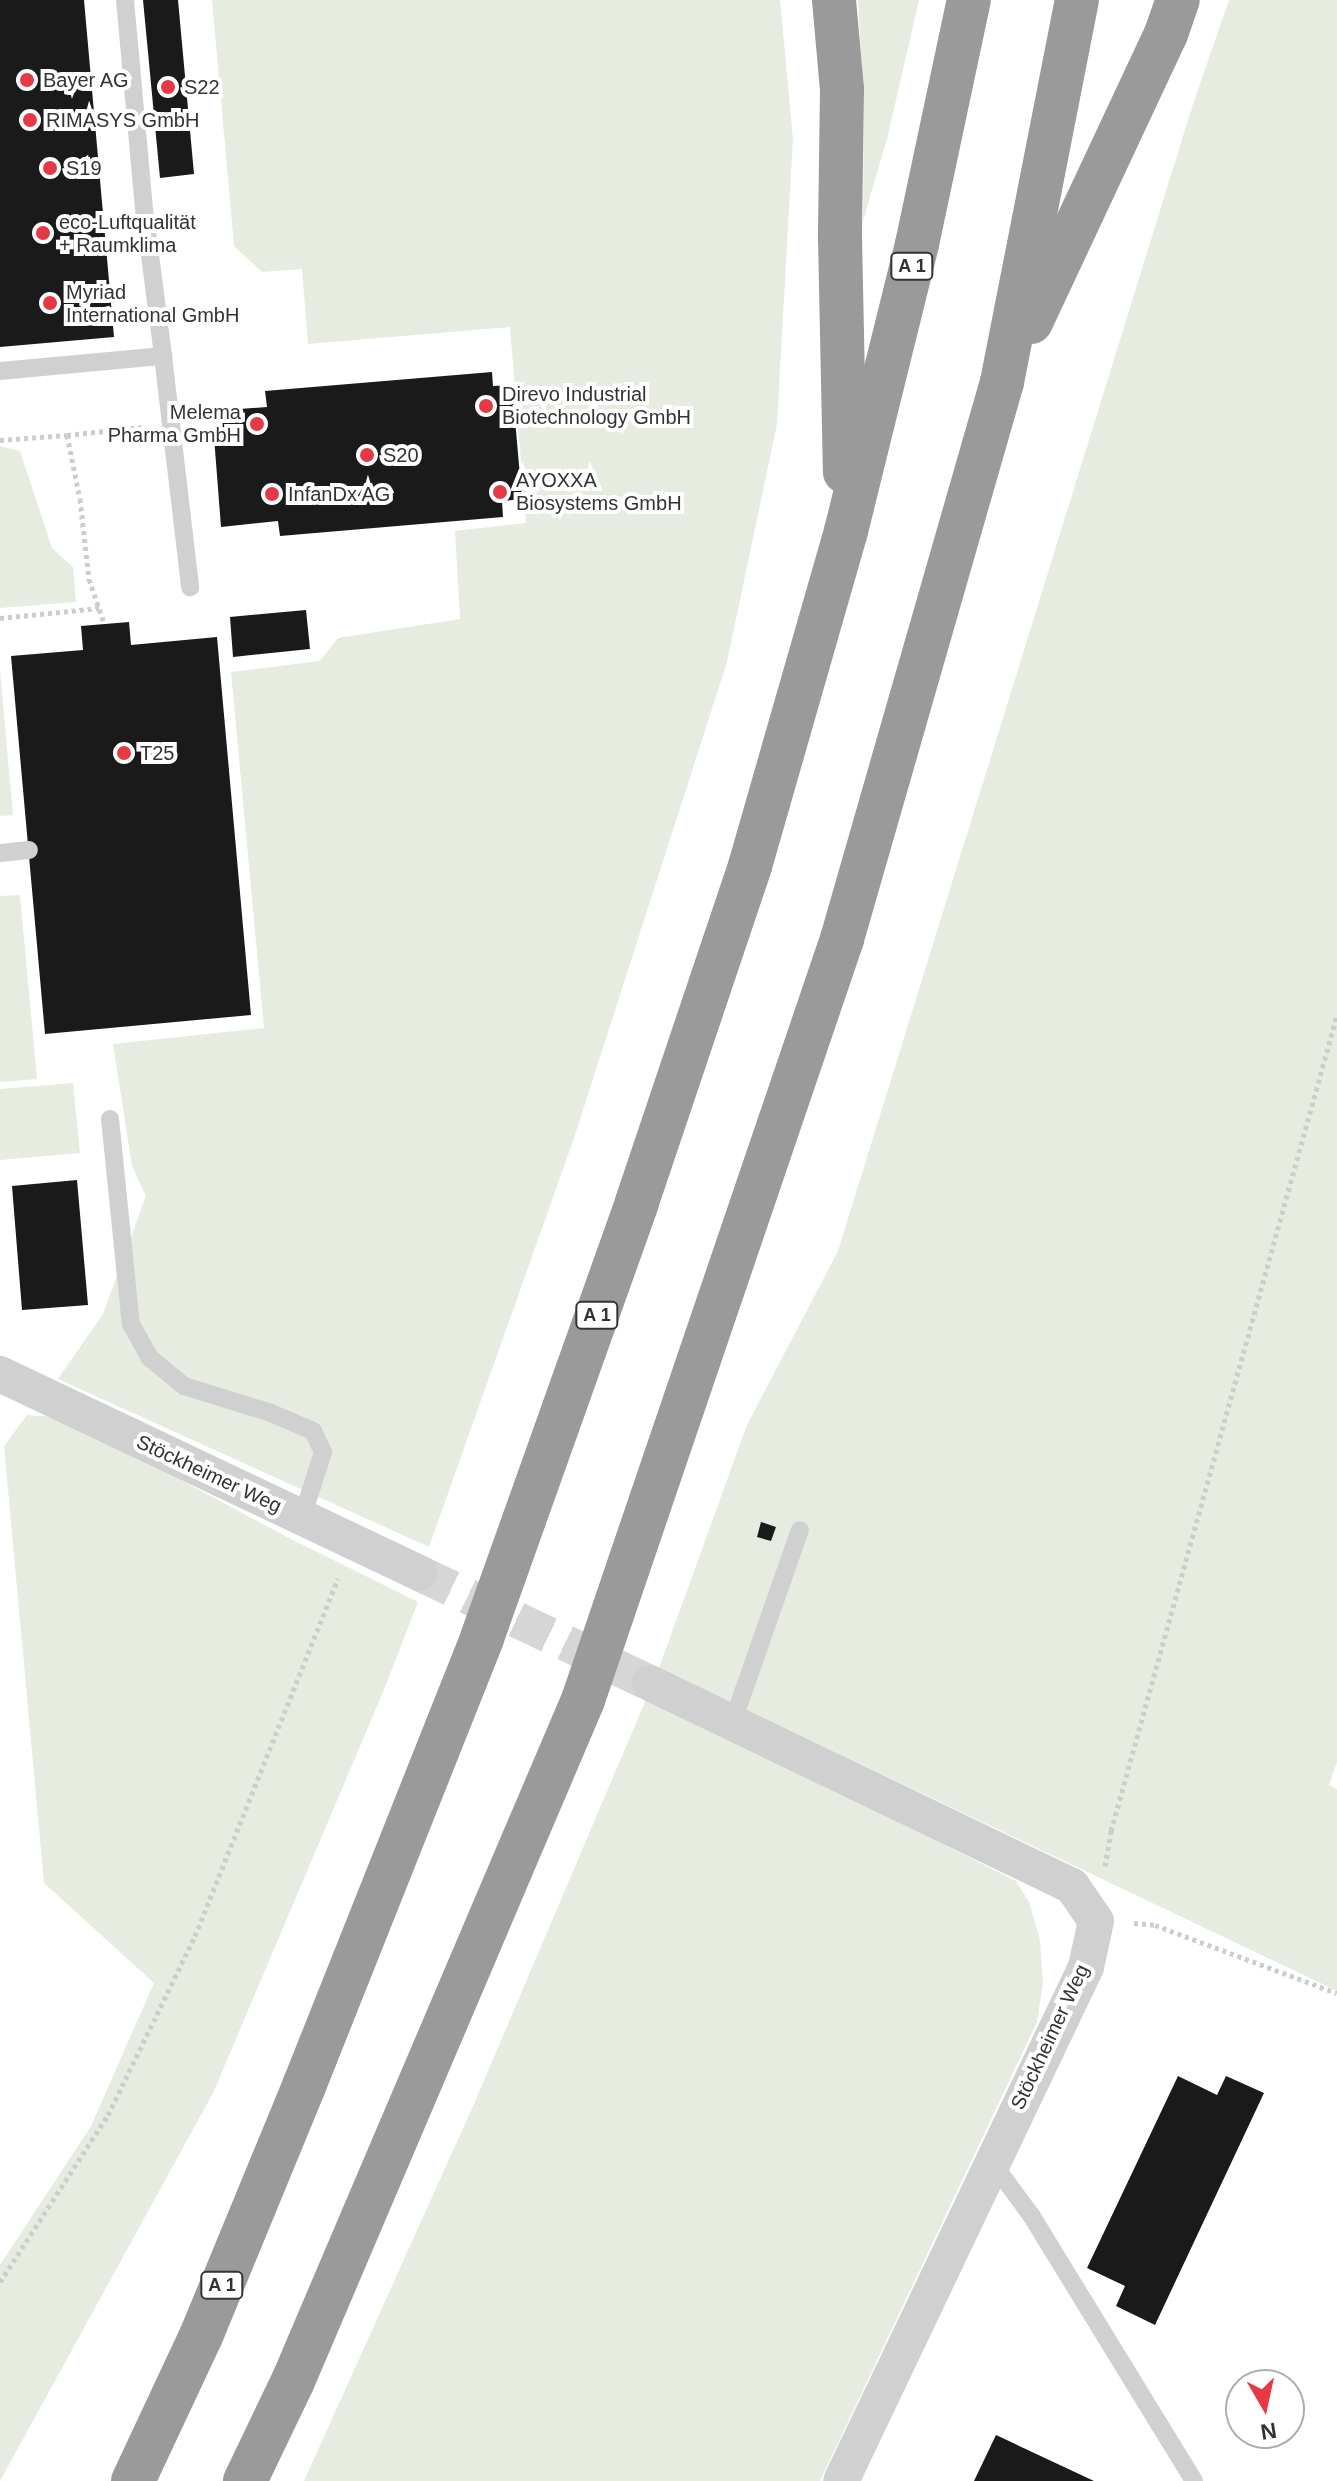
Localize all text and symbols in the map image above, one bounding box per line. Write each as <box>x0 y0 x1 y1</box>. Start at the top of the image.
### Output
place label: Bayer AG <box>43 68 130 92</box>
marker: Bayer AG <box>18 71 36 89</box>
place label: S22 <box>184 75 220 99</box>
marker: S22 <box>159 78 177 96</box>
place label: RIMASYS GmbH <box>46 108 199 132</box>
marker: RIMASYS GmbH <box>21 111 39 129</box>
place label: S19 <box>66 156 102 180</box>
marker: S19 <box>41 159 59 177</box>
place label: eco-Luftqualität + Raumklima <box>59 210 196 257</box>
marker: eco-Luftqualität + Raumklima <box>34 224 52 242</box>
road number: A 1 <box>888 252 936 280</box>
place label: Myriad International GmbH <box>66 280 239 327</box>
marker: Myriad International GmbH <box>41 294 59 312</box>
place label: Direvo Industrial Biotechnology GmbH <box>502 382 691 429</box>
marker: Direvo Industrial Biotechnology GmbH <box>477 397 495 415</box>
place label: Melema Pharma GmbH <box>108 400 241 447</box>
marker: Melema Pharma GmbH <box>248 415 266 433</box>
place label: S20 <box>383 443 419 467</box>
marker: S20 <box>358 446 376 464</box>
place label: AYOXXA Biosystems GmbH <box>516 468 682 515</box>
place label: InfanDx AG <box>288 482 391 506</box>
marker: AYOXXA Biosystems GmbH <box>491 483 509 501</box>
marker: InfanDx AG <box>263 485 281 503</box>
place label: T25 <box>140 741 174 765</box>
marker: T25 <box>115 744 133 762</box>
road number: A 1 <box>573 1301 621 1329</box>
street label: Stöckheimer Weg <box>133 1430 285 1518</box>
street label: Stöckheimer Weg <box>1006 1961 1094 2113</box>
road number: A 1 <box>198 2271 246 2299</box>
north arrow <box>1225 2369 1305 2449</box>
text: N <box>1259 2418 1278 2445</box>

